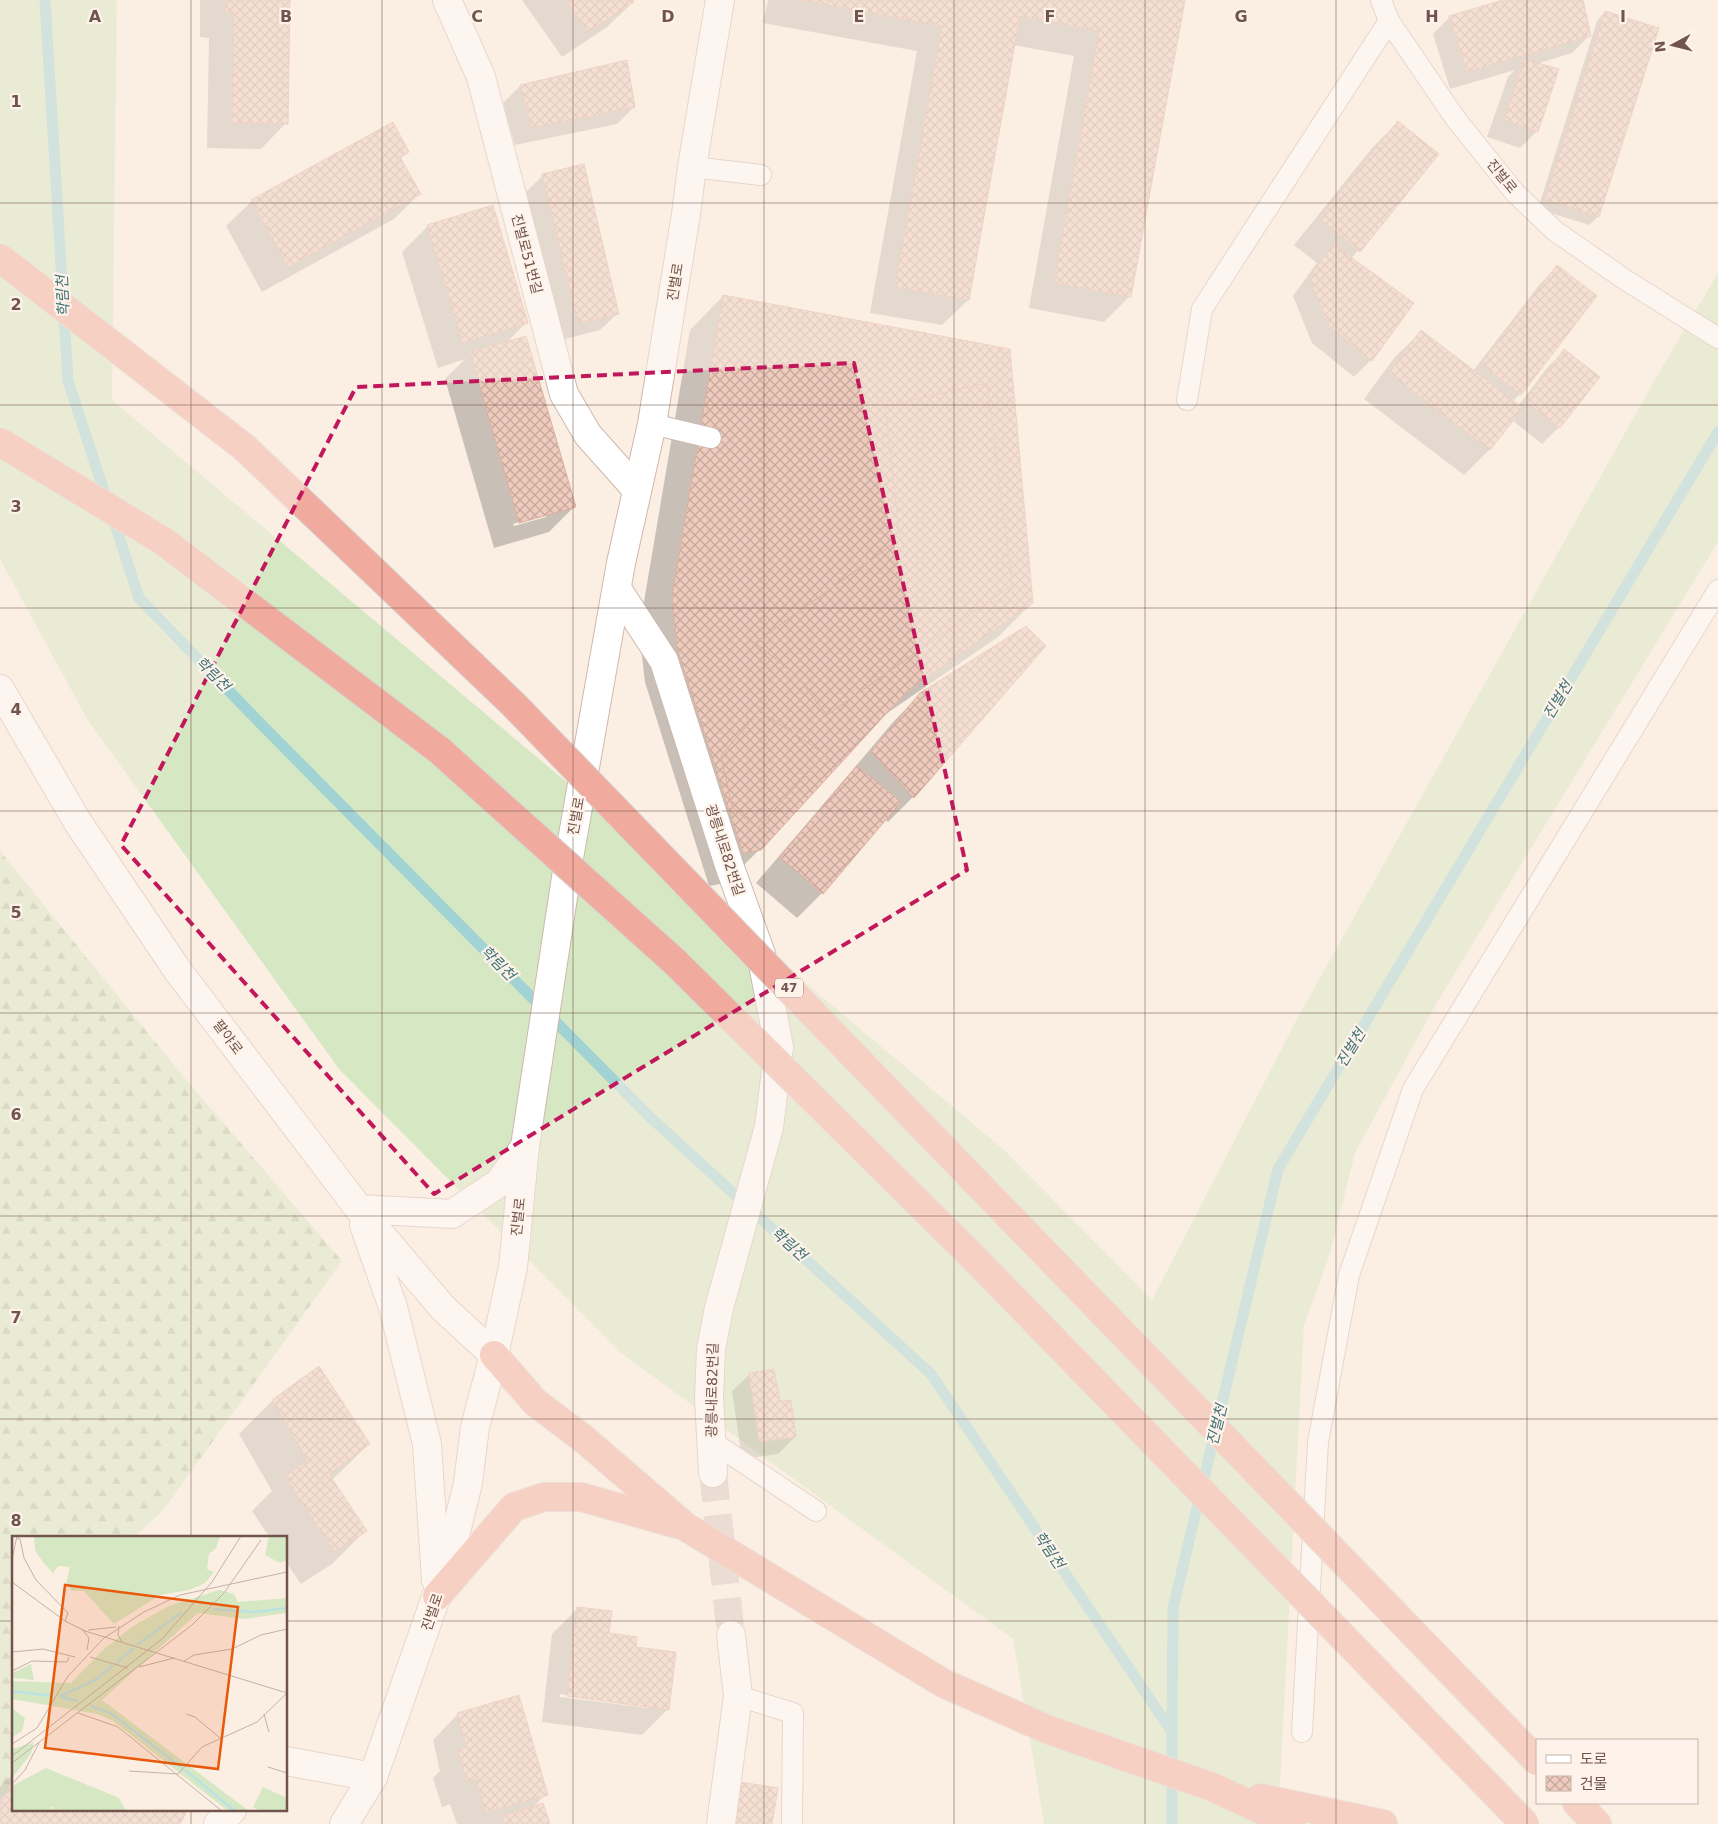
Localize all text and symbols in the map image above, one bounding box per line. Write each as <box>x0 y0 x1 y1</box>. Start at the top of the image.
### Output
text: A <box>89 7 102 26</box>
text: B <box>280 7 292 26</box>
text: C <box>471 7 483 26</box>
text: D <box>661 7 675 26</box>
text: E <box>854 7 864 26</box>
text: F <box>1045 7 1055 26</box>
text: G <box>1234 7 1248 26</box>
text: H <box>1425 7 1439 26</box>
text: I <box>1620 7 1626 26</box>
north arrow <box>1648 20 1698 70</box>
text: N <box>1651 40 1669 53</box>
text: 1 <box>10 92 22 111</box>
street label: 진벌로 <box>1484 156 1520 196</box>
street label: 진벌로51번길 <box>509 212 545 296</box>
street label: 진벌로 <box>664 262 686 302</box>
water label: 학림천 <box>53 273 73 317</box>
text: 2 <box>10 295 22 314</box>
text: 3 <box>10 497 22 516</box>
water label: 학림천 <box>192 653 236 697</box>
water label: 진벌천 <box>1540 676 1578 722</box>
text: 4 <box>10 700 22 719</box>
street label: 진벌로 <box>565 795 587 836</box>
street label: 광릉내로82번길 <box>703 802 747 898</box>
text: 5 <box>10 903 22 922</box>
water label: 학림천 <box>477 942 521 986</box>
road number: 47 <box>775 978 803 998</box>
street label: 팔야로 <box>210 1017 246 1057</box>
water label: 진벌천 <box>1333 1024 1371 1070</box>
text: 6 <box>10 1105 22 1124</box>
street label: 진벌로 <box>508 1197 528 1237</box>
water label: 학림천 <box>768 1223 812 1266</box>
text: 7 <box>10 1308 22 1327</box>
street label: 광릉내로82번길 <box>703 1342 721 1438</box>
water label: 진벌천 <box>1203 1401 1231 1447</box>
text: 8 <box>10 1511 22 1530</box>
water label: 학림천 <box>1030 1528 1069 1574</box>
inset map <box>12 1536 288 1812</box>
street label: 진벌로 <box>418 1591 446 1633</box>
legend <box>1536 1739 1698 1804</box>
text: 도로 <box>1580 1750 1608 1768</box>
text: 건물 <box>1580 1775 1608 1793</box>

